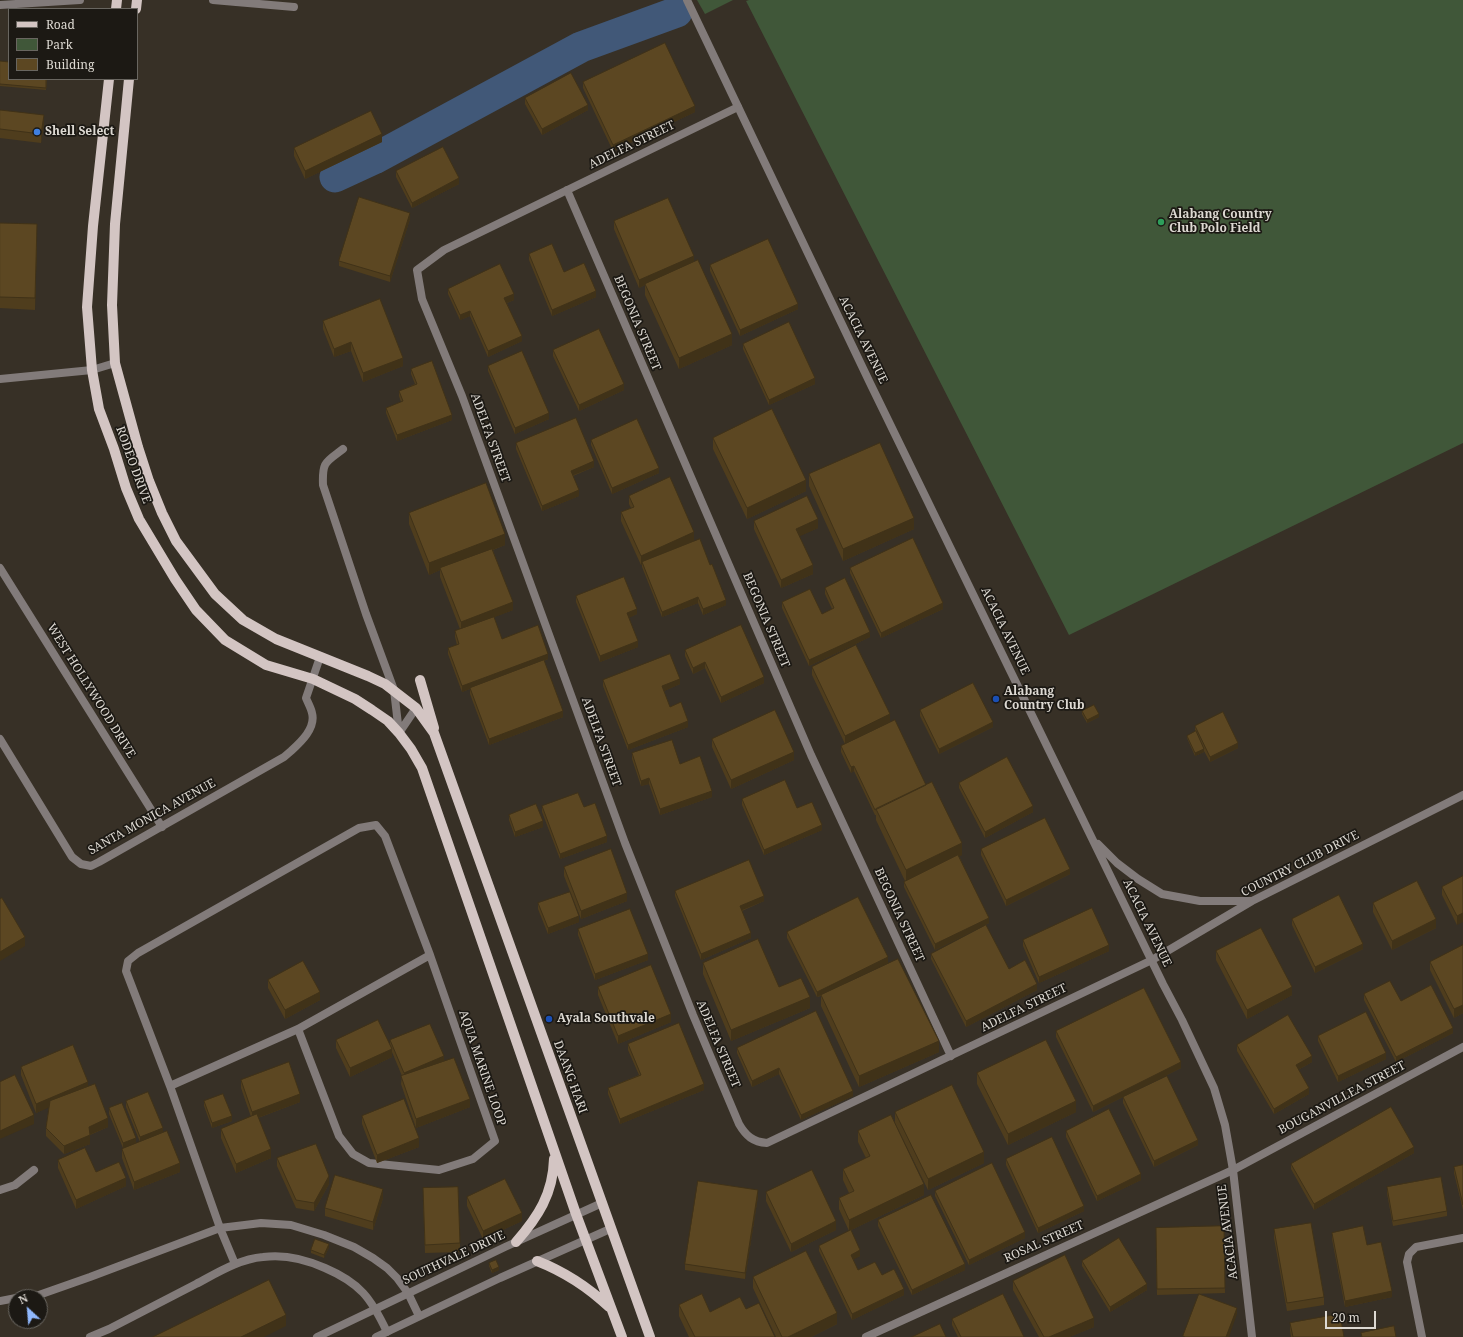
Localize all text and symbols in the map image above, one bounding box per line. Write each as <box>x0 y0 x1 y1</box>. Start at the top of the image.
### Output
legend <box>8 8 138 80</box>
text: Road <box>46 16 75 33</box>
text: Park <box>46 36 73 53</box>
text: Building <box>46 56 94 73</box>
street label: ADELFA STREET <box>587 118 677 172</box>
place label: Shell Select <box>45 125 114 139</box>
marker: Shell Select <box>32 127 42 137</box>
place label: Alabang Country Club Polo Field <box>1169 208 1272 236</box>
marker: Alabang Country Club Polo Field <box>1156 217 1166 227</box>
street label: BEGONIA STREET <box>610 273 664 373</box>
street label: ACACIA AVENUE <box>836 294 890 386</box>
street label: ADELFA STREET <box>467 391 513 485</box>
street label: RODEO DRIVE <box>112 424 154 506</box>
street label: BEGONIA STREET <box>739 570 793 670</box>
street label: ACACIA AVENUE <box>978 585 1032 677</box>
street label: WEST HOLLYWOOD DRIVE <box>44 621 138 761</box>
place label: Alabang Country Club <box>1004 685 1085 713</box>
marker: Alabang Country Club <box>991 694 1001 704</box>
street label: ADELFA STREET <box>578 695 624 789</box>
street label: SANTA MONICA AVENUE <box>86 776 218 858</box>
street label: COUNTRY CLUB DRIVE <box>1239 828 1361 900</box>
street label: BEGONIA STREET <box>871 866 927 964</box>
street label: ACACIA AVENUE <box>1120 877 1174 969</box>
street label: ADELFA STREET <box>979 981 1069 1035</box>
street label: ADELFA STREET <box>693 998 743 1090</box>
street label: AQUA MARINE LOOP <box>455 1008 509 1128</box>
place label: Ayala Southvale <box>557 1012 655 1026</box>
marker: Ayala Southvale <box>544 1014 554 1024</box>
street label: DAANG HARI <box>550 1039 590 1115</box>
street label: BOUGANVILLEA STREET <box>1276 1058 1408 1138</box>
street label: ACACIA AVENUE <box>1215 1184 1241 1280</box>
street label: ROSAL STREET <box>1002 1218 1086 1266</box>
street label: SOUTHVALE DRIVE <box>401 1228 507 1288</box>
north arrow <box>8 1289 48 1329</box>
text: N <box>16 1290 30 1307</box>
scale bar <box>1327 1303 1378 1329</box>
text: 20 m <box>1332 1309 1360 1326</box>

